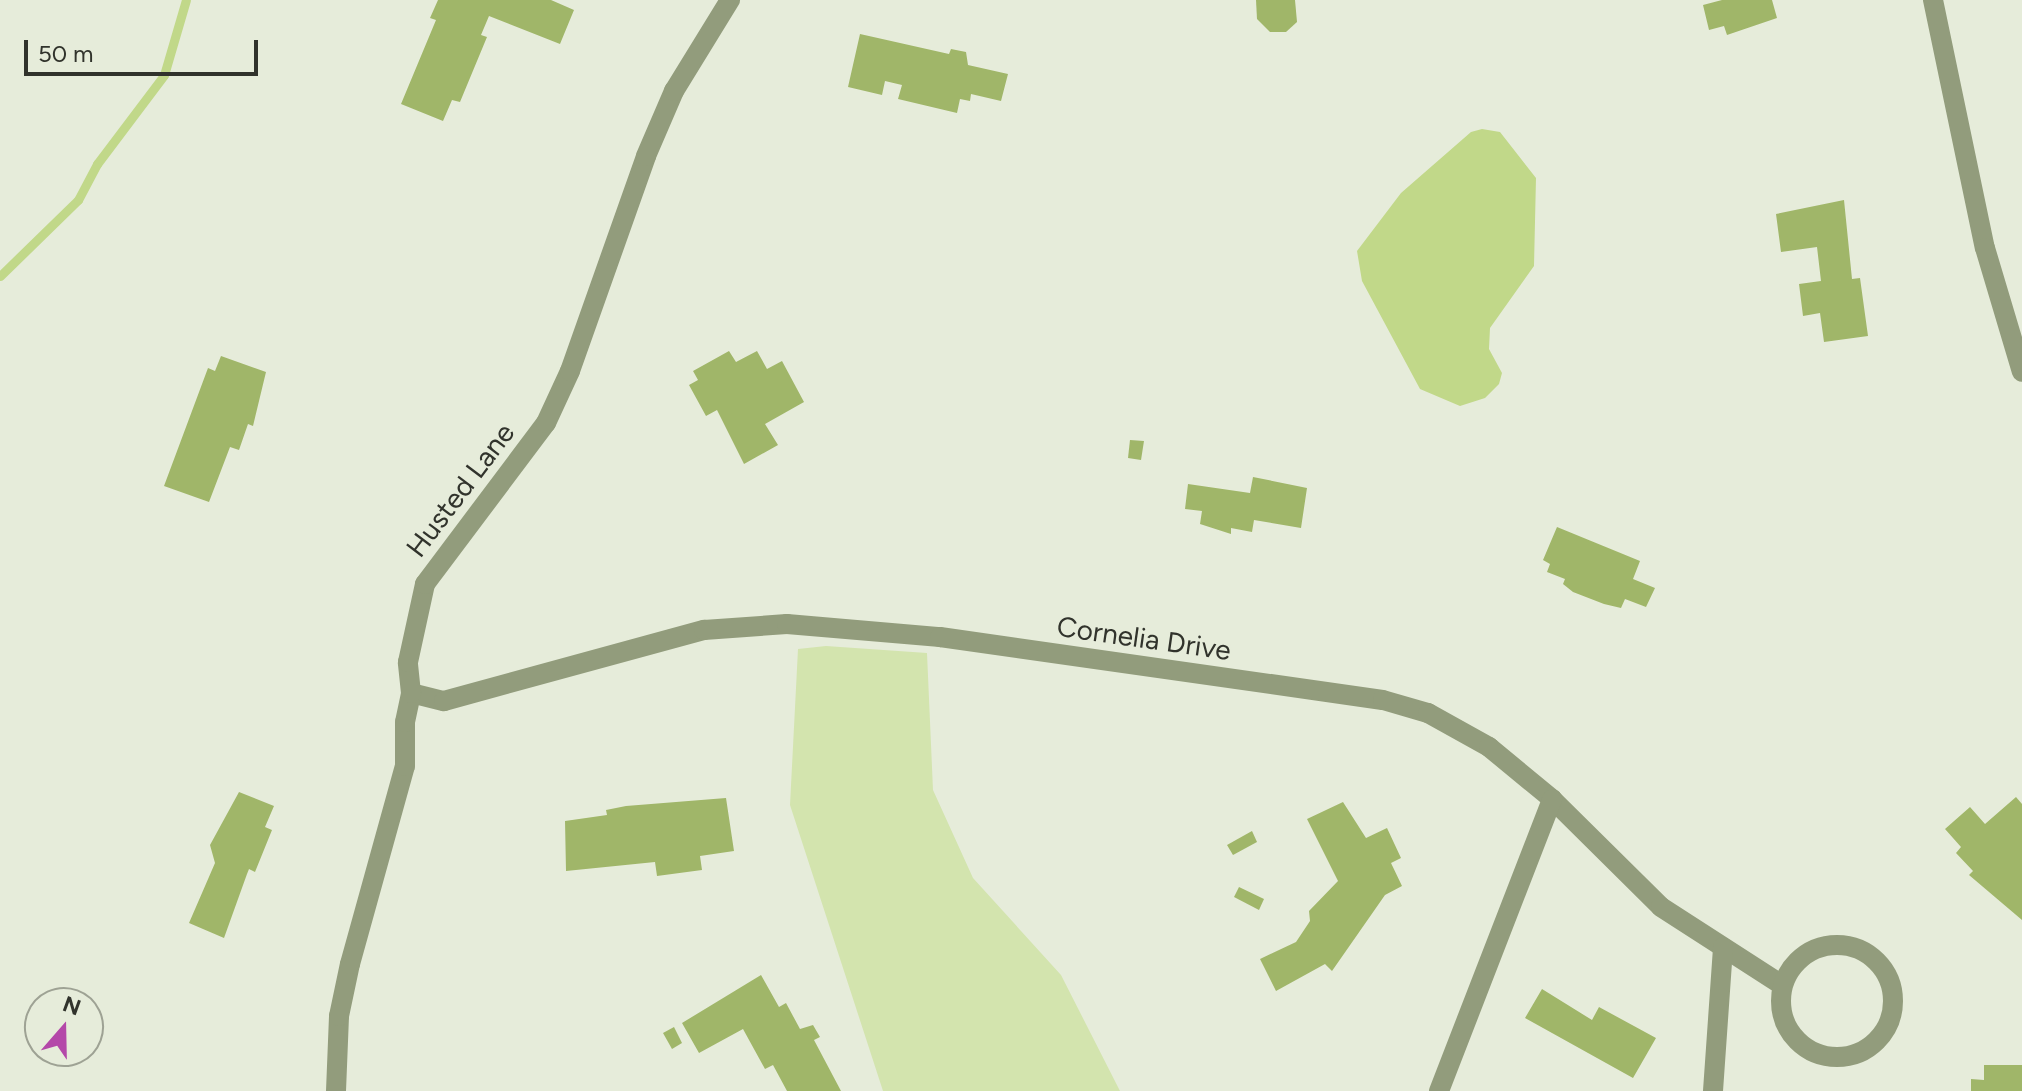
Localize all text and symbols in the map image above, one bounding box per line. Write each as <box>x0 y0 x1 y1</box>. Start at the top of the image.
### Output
scale bar <box>28 24 262 74</box>
text: 50 m <box>38 39 94 68</box>
street label: Husted Lane <box>399 417 521 563</box>
street label: Cornelia Drive <box>1055 609 1233 667</box>
north arrow <box>24 987 104 1067</box>
text: N <box>59 990 84 1021</box>

